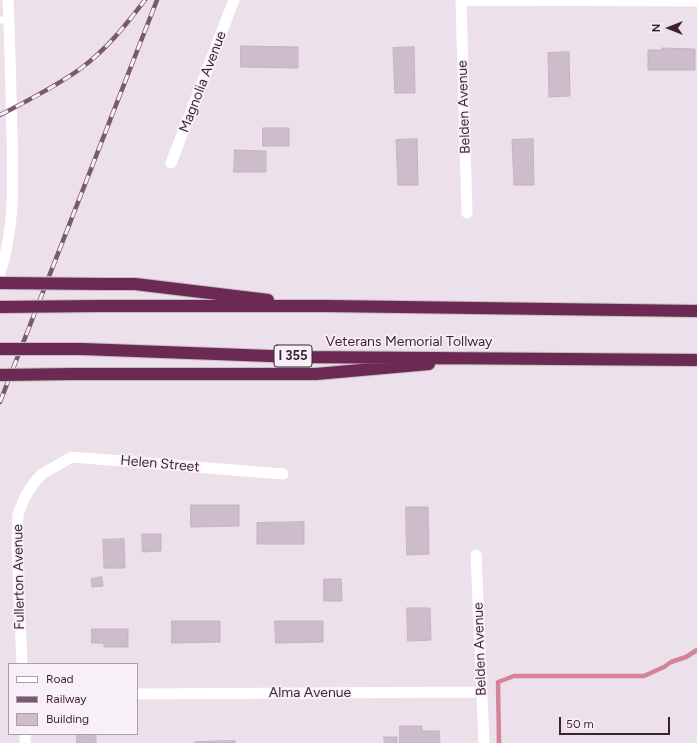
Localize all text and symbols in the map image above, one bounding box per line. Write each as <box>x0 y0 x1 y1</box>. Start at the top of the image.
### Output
north arrow <box>649 8 689 48</box>
text: N <box>650 24 663 32</box>
street label: Magnolia Avenue <box>176 29 230 135</box>
street label: Belden Avenue <box>454 60 474 154</box>
street label: Veterans Memorial Tollway <box>326 334 492 350</box>
road number: I 355 <box>274 345 312 367</box>
street label: Helen Street <box>120 452 200 476</box>
street label: Fullerton Avenue <box>10 524 28 630</box>
street label: Belden Avenue <box>470 602 490 696</box>
legend <box>8 663 138 735</box>
text: Road <box>46 672 74 686</box>
street label: Alma Avenue <box>269 685 351 701</box>
text: Railway <box>46 692 87 706</box>
scale bar <box>561 709 672 735</box>
text: Building <box>46 712 89 726</box>
text: 50 m <box>566 717 594 731</box>

